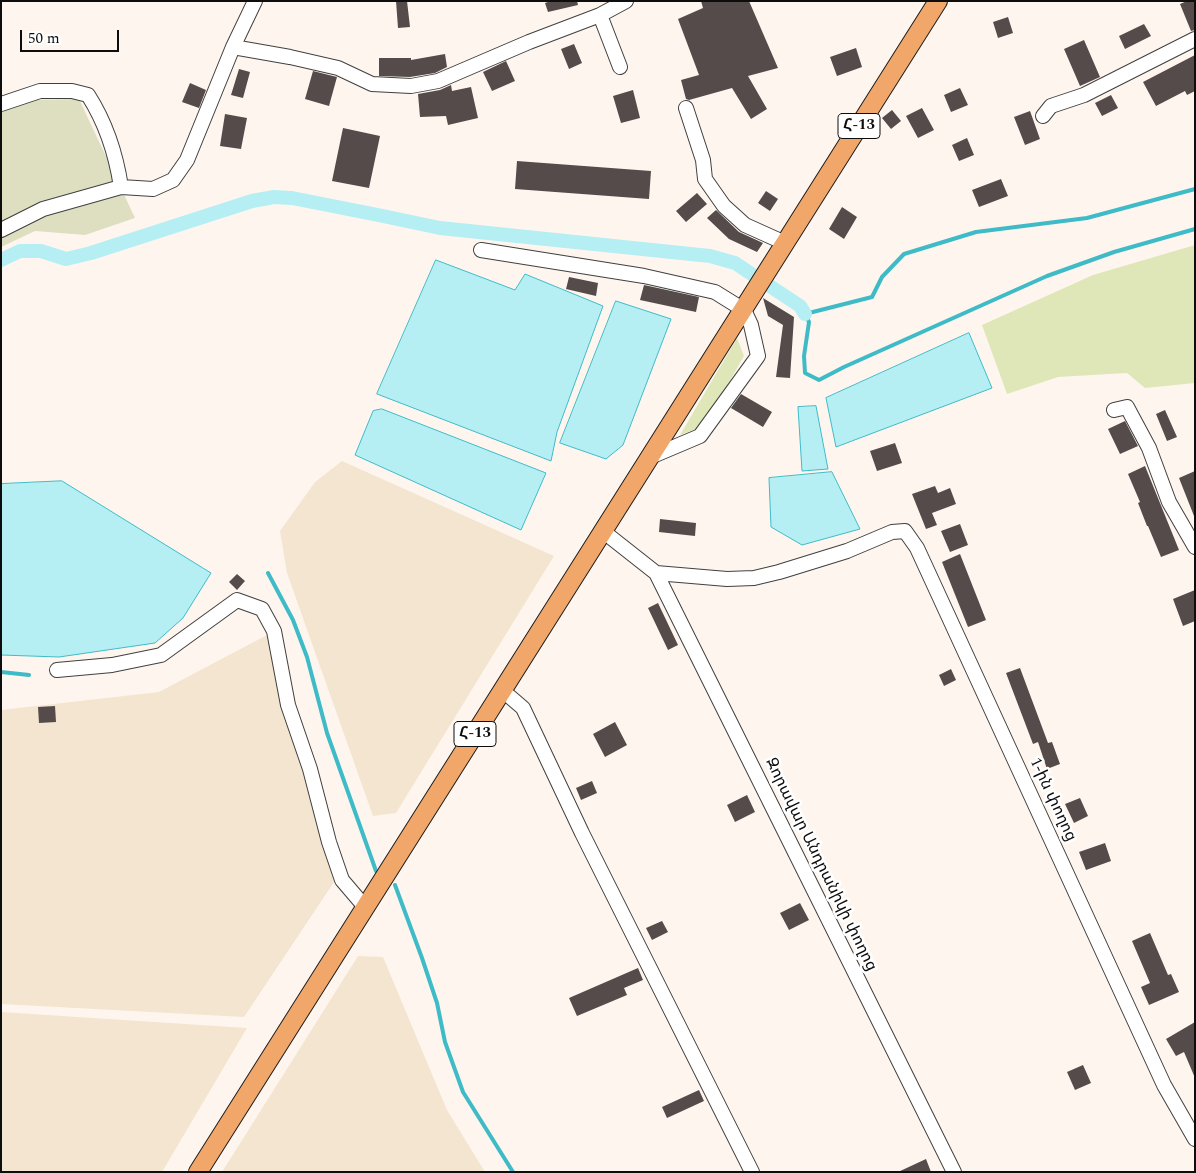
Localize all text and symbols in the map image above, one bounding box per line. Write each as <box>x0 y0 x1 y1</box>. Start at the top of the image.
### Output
scale bar <box>22 20 121 52</box>
text: 50 m <box>28 27 60 50</box>
road number: Հ-13 <box>838 114 880 138</box>
road number: Հ-13 <box>454 722 496 746</box>
street label: Զորավար Անդրանիկի փողոց <box>760 755 880 975</box>
street label: 1-ին փողոց <box>1024 755 1080 845</box>

